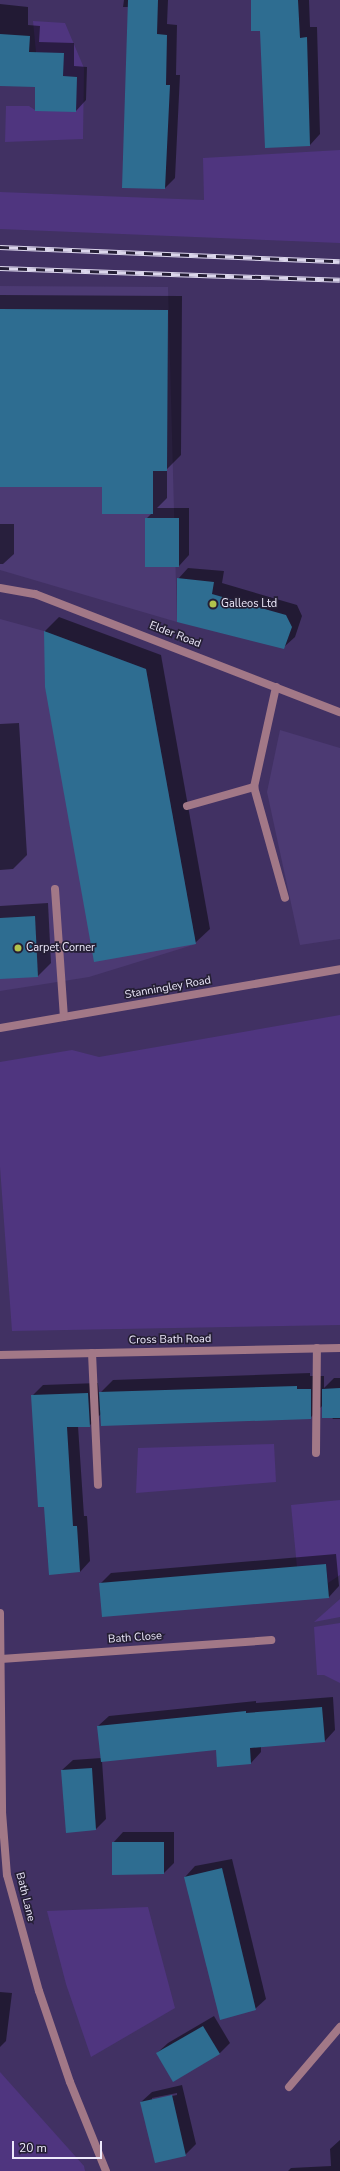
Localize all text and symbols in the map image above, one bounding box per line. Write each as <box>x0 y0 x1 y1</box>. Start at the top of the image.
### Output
place label: Galleos Ltd <box>221 597 277 611</box>
marker: Galleos Ltd <box>208 599 218 609</box>
street label: Elder Road <box>147 619 203 651</box>
place label: Carpet Corner <box>26 941 95 955</box>
marker: Carpet Corner <box>13 943 23 953</box>
street label: Stanningley Road <box>124 974 212 1002</box>
street label: Cross Bath Road <box>129 1333 211 1347</box>
street label: Bath Close <box>108 1630 162 1646</box>
street label: Bath Lane <box>13 1871 37 1923</box>
scale bar <box>14 2133 104 2159</box>
text: 20 m <box>19 2140 47 2156</box>

